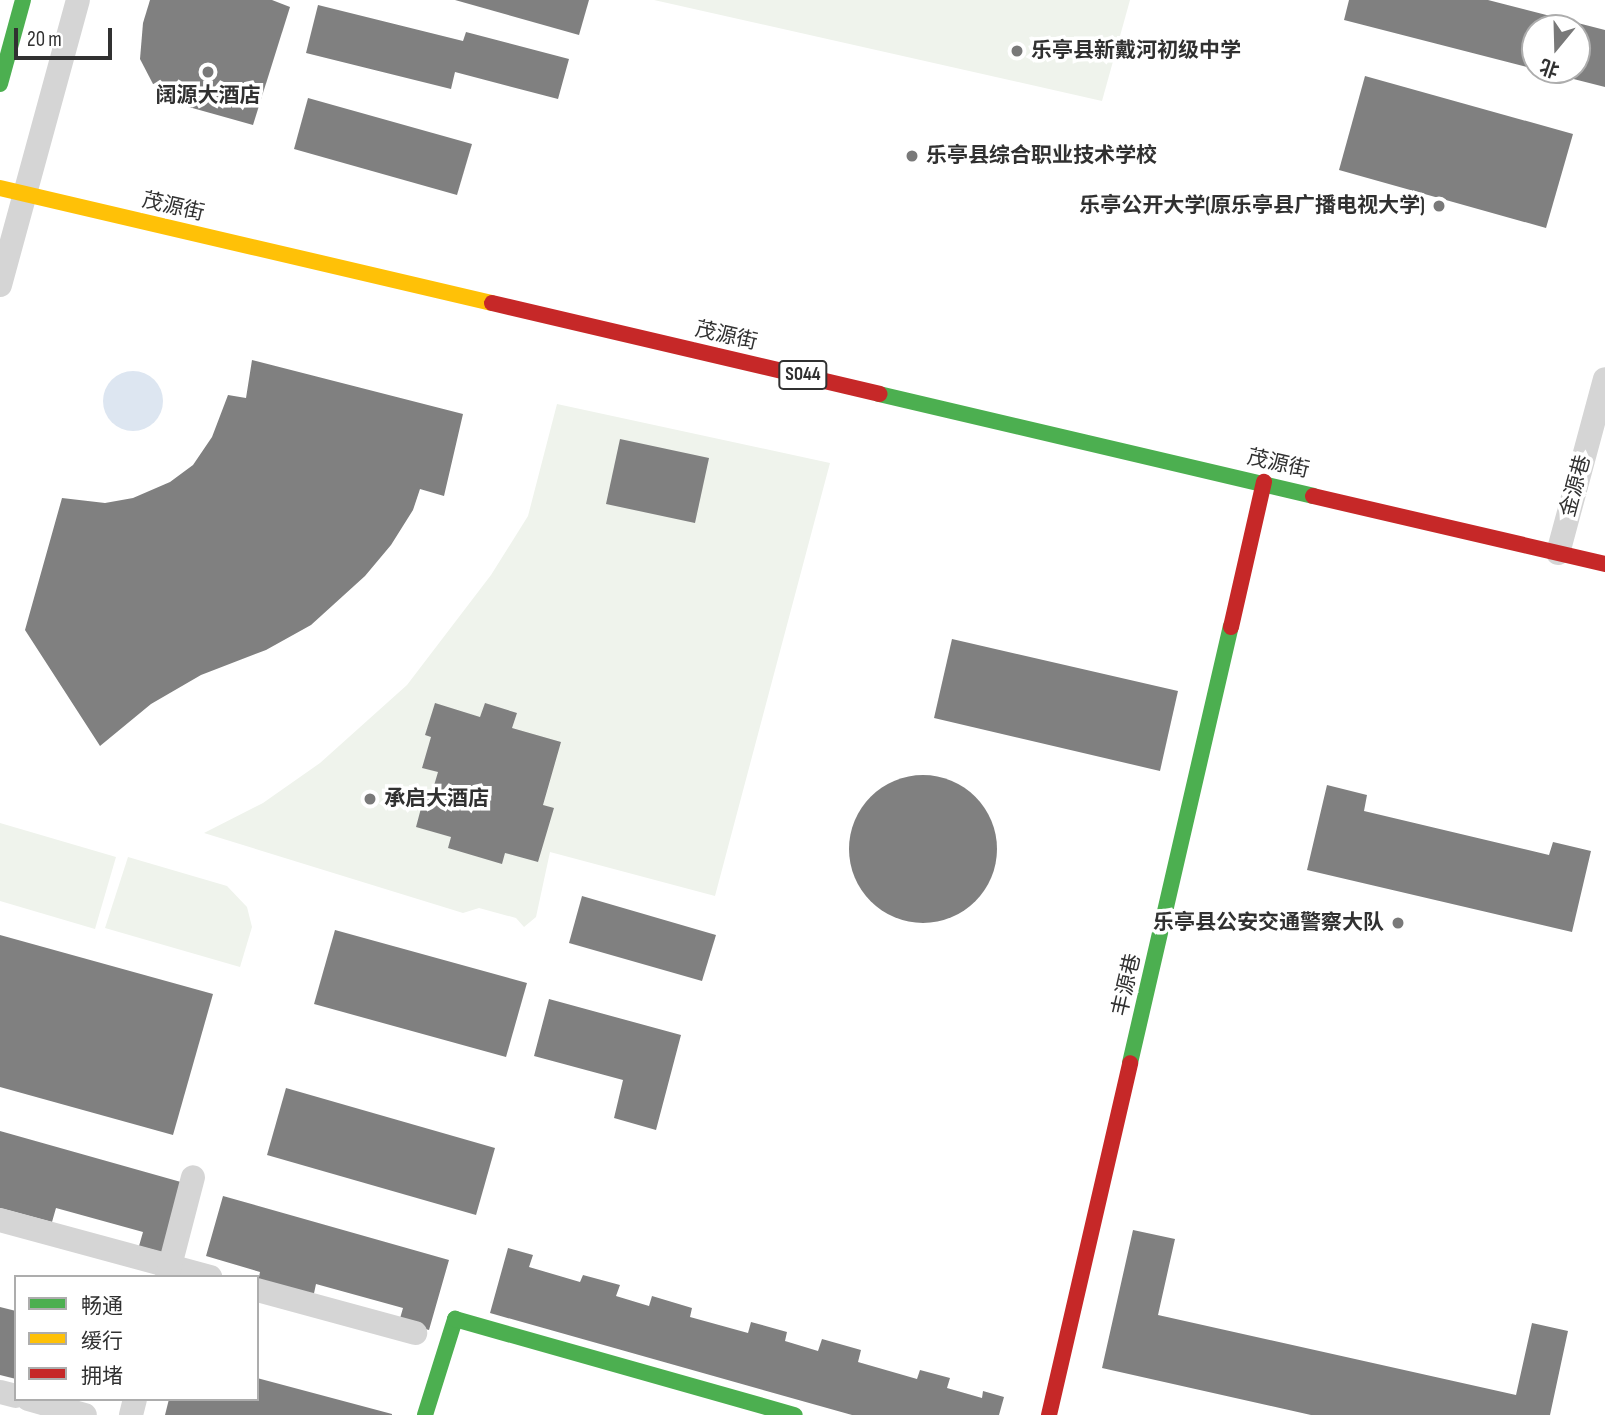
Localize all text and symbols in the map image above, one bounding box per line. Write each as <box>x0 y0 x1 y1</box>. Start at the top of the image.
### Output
scale bar <box>18 14 116 58</box>
north arrow <box>1521 14 1591 84</box>
text: 20 m <box>27 27 62 52</box>
place label: 乐亭县新戴河初级中学 <box>1031 38 1241 64</box>
marker: 乐亭县新戴河初级中学 <box>1009 43 1025 59</box>
text: 北 <box>1537 53 1562 81</box>
marker: 阔源大酒店 <box>200 64 216 80</box>
place label: 阔源大酒店 <box>156 83 260 109</box>
place label: 乐亭县综合职业技术学校 <box>926 143 1157 169</box>
marker: 乐亭县综合职业技术学校 <box>904 148 920 164</box>
street label: 茂源街 <box>139 188 207 226</box>
place label: 乐亭公开大学(原乐亭县广播电视大学) <box>1079 193 1425 219</box>
marker: 乐亭公开大学(原乐亭县广播电视大学) <box>1431 198 1447 214</box>
street label: 茂源街 <box>692 317 760 355</box>
road number: S044 <box>777 360 829 390</box>
street label: 茂源街 <box>1244 445 1312 483</box>
street label: 金源巷 <box>1556 452 1596 520</box>
place label: 承启大酒店 <box>384 786 489 812</box>
marker: 承启大酒店 <box>362 791 378 807</box>
place label: 乐亭县公安交通警察大队 <box>1153 910 1384 936</box>
marker: 乐亭县公安交通警察大队 <box>1390 915 1406 931</box>
street label: 丰源巷 <box>1108 951 1146 1019</box>
legend <box>14 1275 259 1401</box>
text: 畅通 <box>81 1294 123 1319</box>
text: 缓行 <box>81 1329 123 1354</box>
text: 拥堵 <box>81 1364 123 1389</box>

